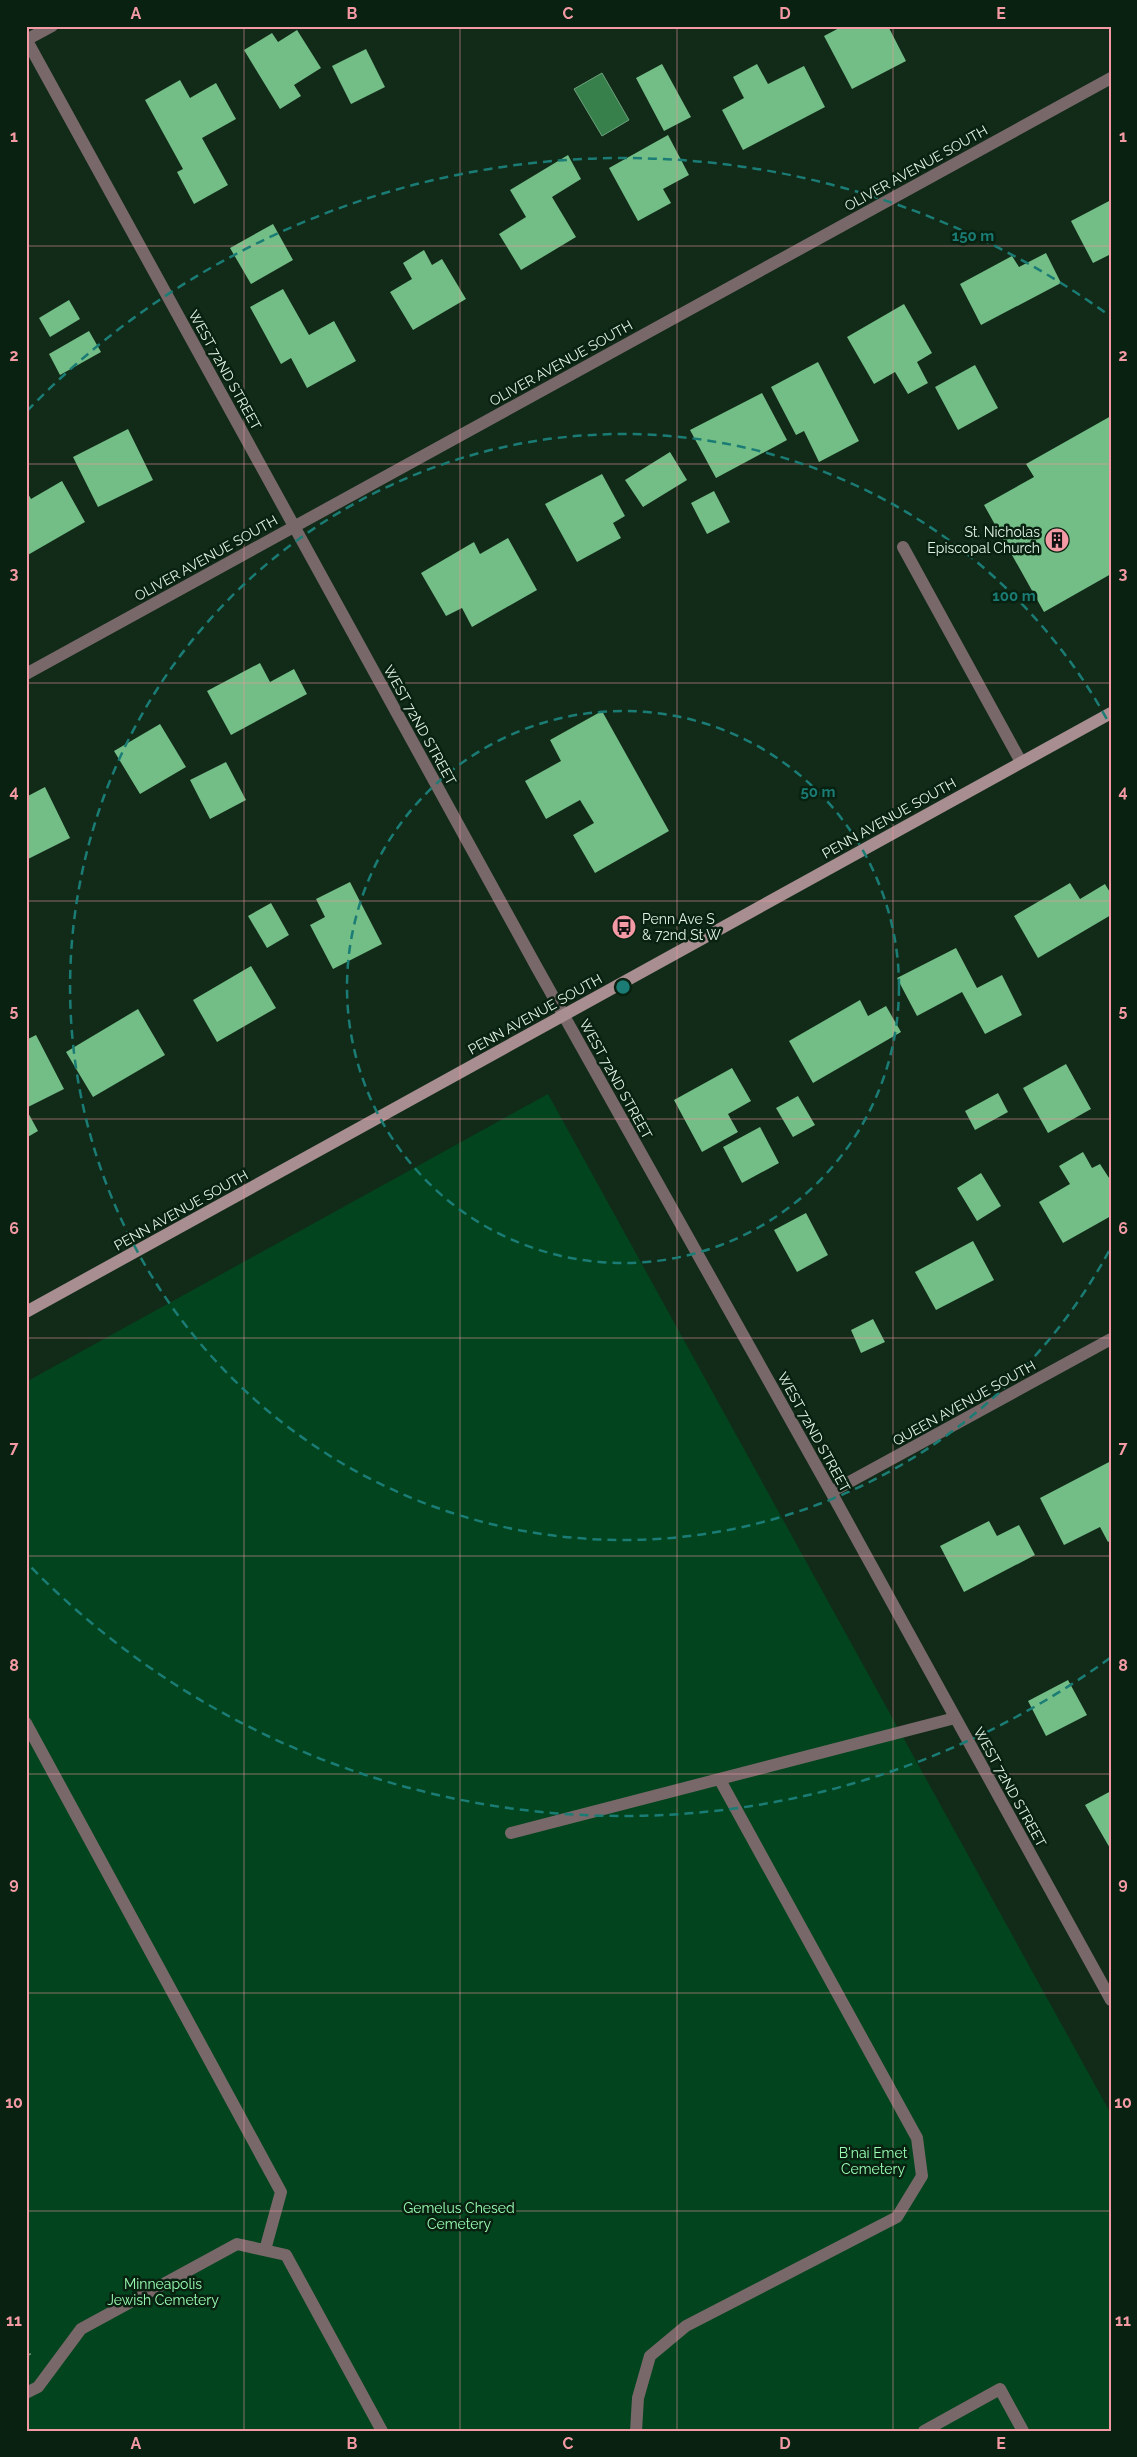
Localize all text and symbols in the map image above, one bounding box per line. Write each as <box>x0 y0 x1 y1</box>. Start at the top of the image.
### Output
text: A <box>131 4 142 23</box>
text: B <box>347 4 358 23</box>
text: C <box>563 4 574 23</box>
text: D <box>779 4 791 23</box>
text: E <box>996 4 1006 23</box>
street label: OLIVER AVENUE SOUTH <box>842 122 990 214</box>
text: 1 <box>10 127 18 146</box>
text: 1 <box>1119 127 1127 146</box>
text: 150 m <box>952 227 994 245</box>
street label: WEST 72ND STREET <box>185 307 265 433</box>
street label: OLIVER AVENUE SOUTH <box>487 317 635 409</box>
text: 2 <box>9 346 19 365</box>
text: 2 <box>1118 346 1128 365</box>
street label: OLIVER AVENUE SOUTH <box>132 512 280 604</box>
place label: St. Nicholas Episcopal Church <box>927 524 1040 556</box>
building icon: St. Nicholas Episcopal Church <box>1044 527 1070 553</box>
text: 3 <box>10 564 19 583</box>
text: 3 <box>1119 564 1128 583</box>
text: 100 m <box>992 587 1036 605</box>
street label: WEST 72ND STREET <box>380 662 460 788</box>
street label: PENN AVENUE SOUTH <box>819 774 959 862</box>
text: 4 <box>9 782 19 801</box>
text: 4 <box>1118 782 1128 801</box>
text: 50 m <box>800 783 836 801</box>
place label: Penn Ave S & 72nd St W <box>642 911 721 943</box>
bus stop icon: Penn Ave S & 72nd St W <box>611 914 637 940</box>
street label: PENN AVENUE SOUTH <box>465 970 605 1058</box>
centre of rings <box>614 978 632 996</box>
text: 5 <box>10 1001 19 1020</box>
text: 5 <box>1119 1001 1128 1020</box>
street label: WEST 72ND STREET <box>576 1016 656 1142</box>
street label: PENN AVENUE SOUTH <box>111 1166 251 1254</box>
text: 6 <box>9 1219 19 1238</box>
text: 6 <box>1118 1219 1128 1238</box>
street label: QUEEN AVENUE SOUTH <box>890 1357 1038 1449</box>
street label: WEST 72ND STREET <box>774 1369 854 1495</box>
text: 7 <box>10 1438 19 1457</box>
text: 7 <box>1119 1438 1128 1457</box>
text: 8 <box>9 1656 19 1675</box>
text: 8 <box>1118 1656 1128 1675</box>
street label: WEST 72ND STREET <box>970 1724 1050 1850</box>
text: 9 <box>9 1874 19 1893</box>
text: 9 <box>1118 1874 1128 1893</box>
text: 10 <box>5 2093 23 2112</box>
text: 10 <box>1114 2093 1132 2112</box>
park label: B'nai Emet Cemetery <box>839 2145 908 2177</box>
park label: Gemelus Chesed Cemetery <box>403 2200 515 2232</box>
park label: Minneapolis Jewish Cemetery <box>107 2276 219 2308</box>
text: 11 <box>6 2311 22 2330</box>
text: 11 <box>1115 2311 1131 2330</box>
text: A <box>131 2434 142 2453</box>
text: B <box>347 2434 358 2453</box>
text: C <box>563 2434 574 2453</box>
text: D <box>779 2434 791 2453</box>
text: E <box>996 2434 1006 2453</box>

